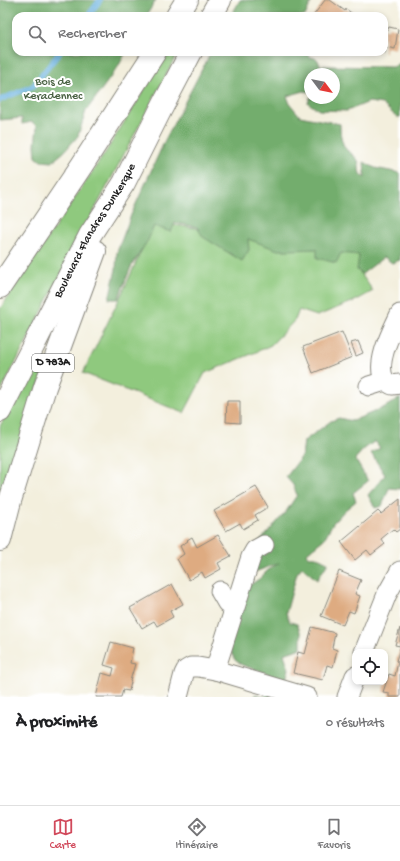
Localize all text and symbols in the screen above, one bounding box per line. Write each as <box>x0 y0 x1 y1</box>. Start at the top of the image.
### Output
search box <box>12 12 388 56</box>
icon: search <box>26 23 48 45</box>
text: Rechercher <box>58 25 126 43</box>
north arrow <box>304 68 340 104</box>
park label: Bois de Keradennec <box>24 76 83 104</box>
street label: Boulevard Flandres Dunkerque <box>51 161 140 302</box>
road number: D 783A <box>32 354 74 372</box>
map controls <box>352 649 388 685</box>
button: locate <box>352 649 388 685</box>
text: À proximité <box>16 713 97 733</box>
text: 0 résultats <box>326 716 384 731</box>
tab: Carte <box>50 816 76 852</box>
tab: Itinéraire <box>176 816 218 852</box>
tab: Favoris <box>318 816 350 852</box>

